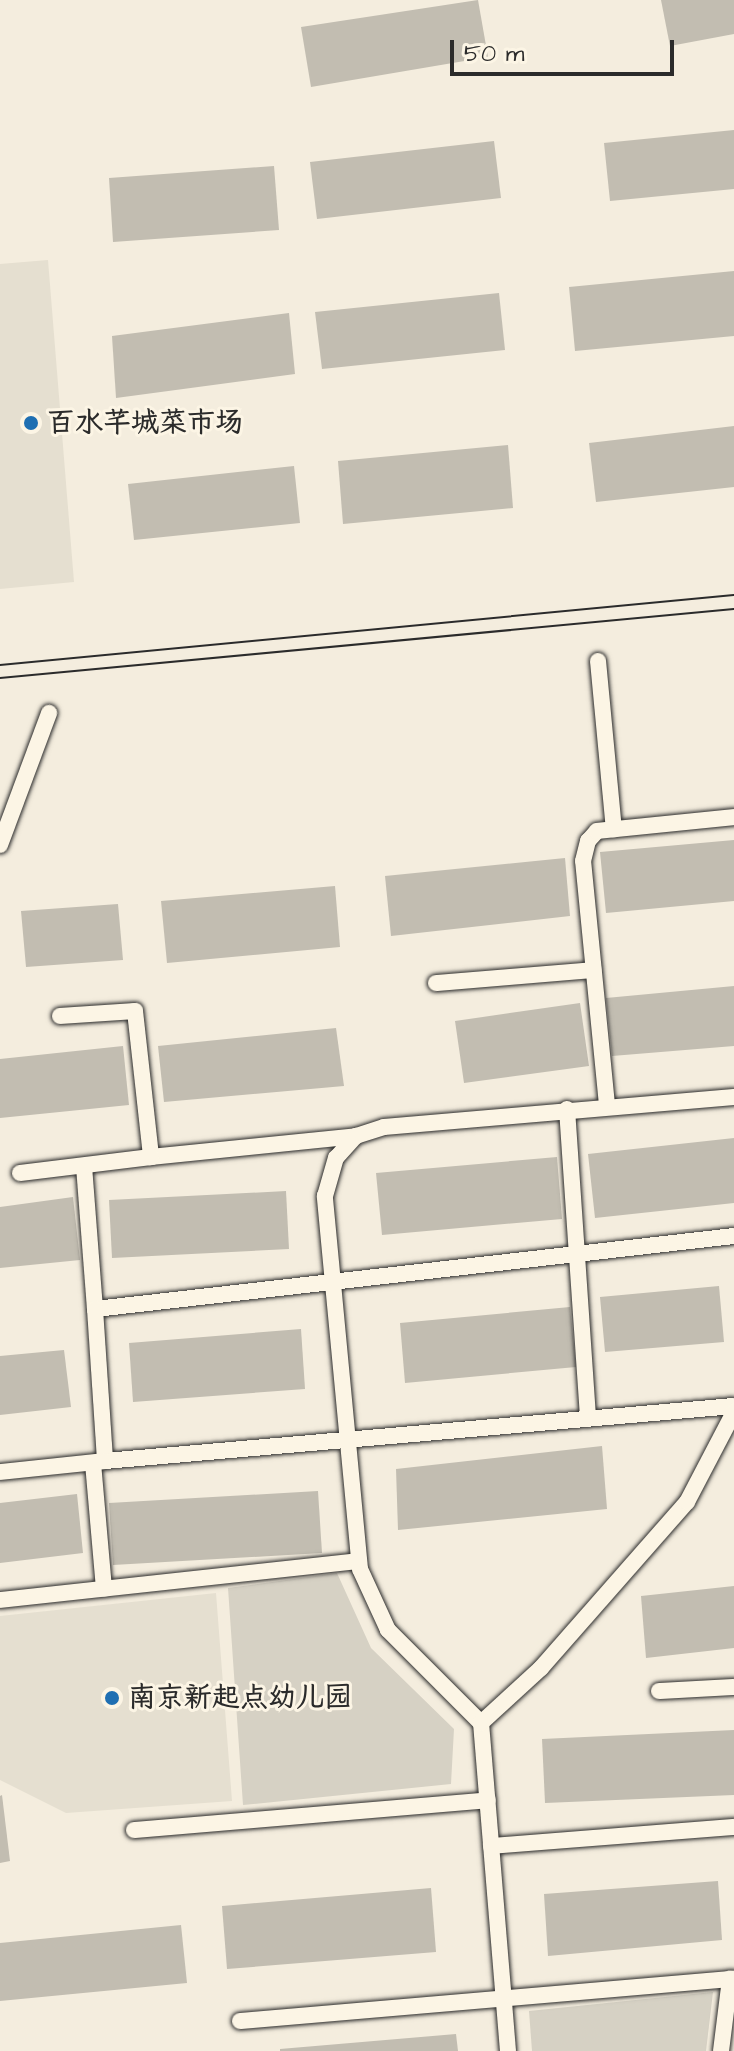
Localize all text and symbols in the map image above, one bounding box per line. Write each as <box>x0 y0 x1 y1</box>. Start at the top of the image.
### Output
scale bar <box>454 24 678 74</box>
text: 50 m <box>464 37 524 71</box>
place label: 百水芊城菜市场 <box>47 406 243 440</box>
marker: 百水芊城菜市场 <box>22 414 40 432</box>
place label: 南京新起点幼儿园 <box>128 1681 352 1715</box>
marker: 南京新起点幼儿园 <box>103 1689 121 1707</box>

